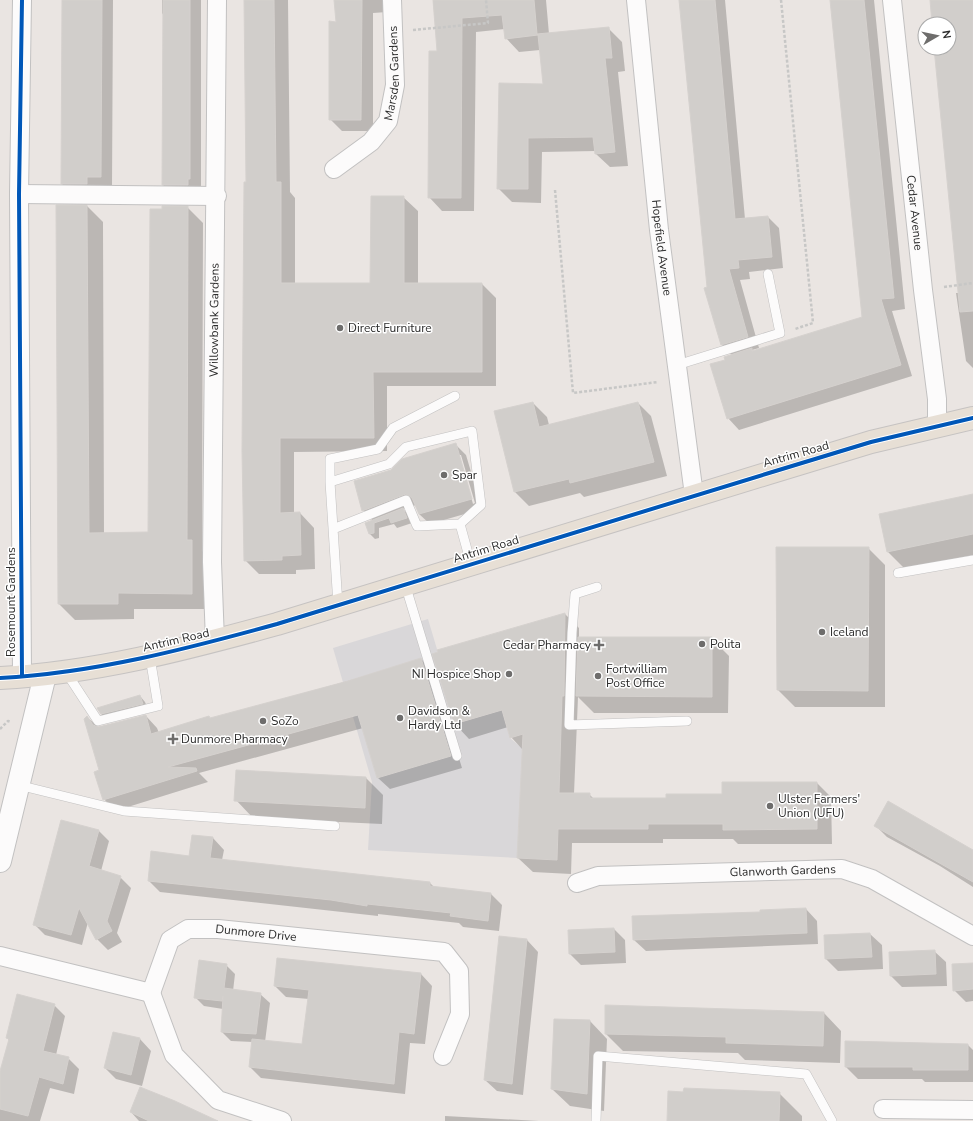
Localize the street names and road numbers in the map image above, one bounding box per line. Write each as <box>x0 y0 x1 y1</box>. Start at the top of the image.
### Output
street label: Marsden Gardens <box>380 25 403 122</box>
street label: Cedar Avenue <box>903 174 927 251</box>
street label: Hopefield Avenue <box>648 199 676 297</box>
street label: Willowbank Gardens <box>206 263 223 377</box>
street label: Antrim Road <box>761 437 831 471</box>
street label: Antrim Road <box>451 531 521 567</box>
street label: Rosemount Gardens <box>3 547 19 657</box>
street label: Antrim Road <box>141 625 211 655</box>
street label: Glanworth Gardens <box>729 861 836 880</box>
street label: Dunmore Drive <box>215 921 297 945</box>

